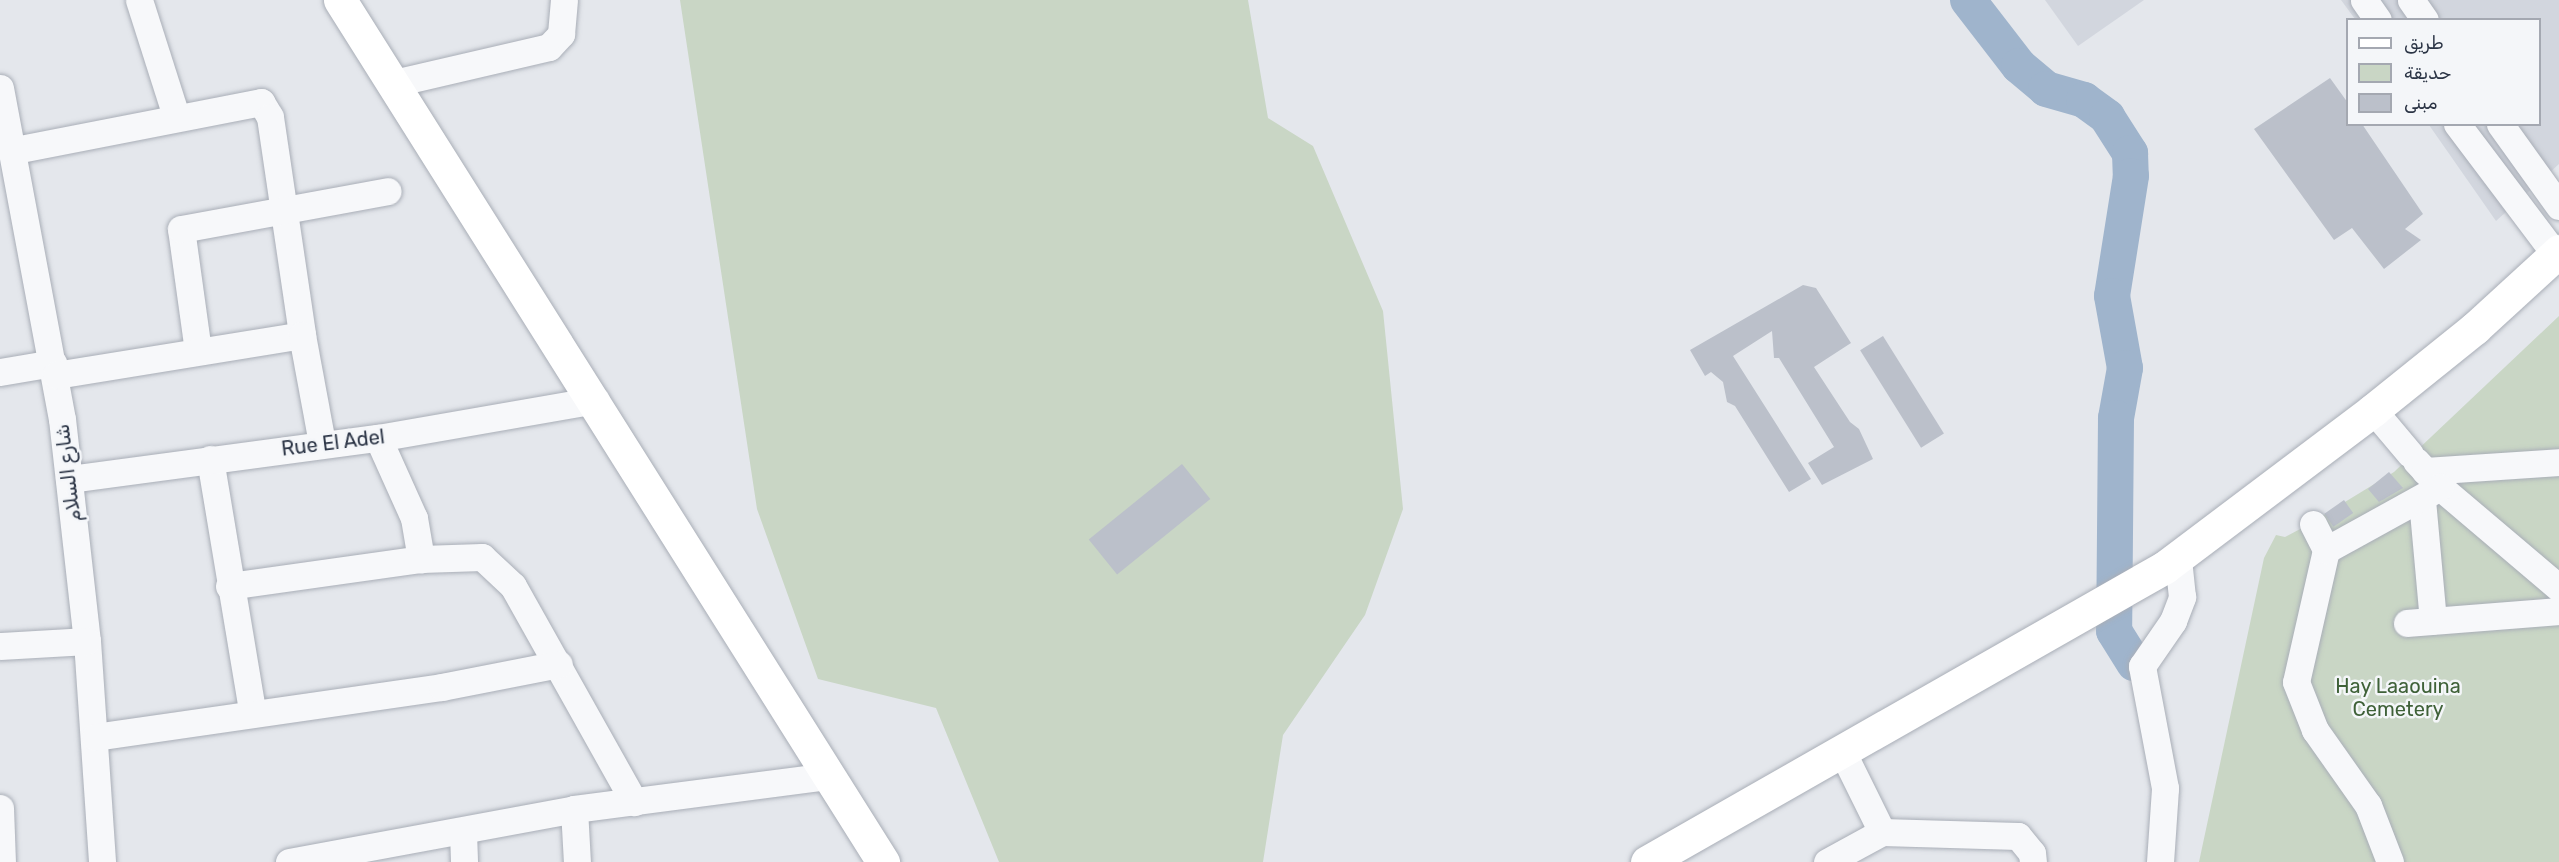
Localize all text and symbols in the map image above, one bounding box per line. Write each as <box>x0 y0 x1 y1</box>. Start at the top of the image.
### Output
legend <box>2346 18 2541 126</box>
text: طريق <box>2404 32 2444 54</box>
text: حديقة <box>2404 62 2451 84</box>
text: مبنى <box>2404 92 2438 114</box>
street label: شارع السلام <box>50 423 86 523</box>
street label: Rue El Adel <box>280 425 386 461</box>
park label: Hay Laaouina Cemetery <box>2335 674 2461 721</box>

